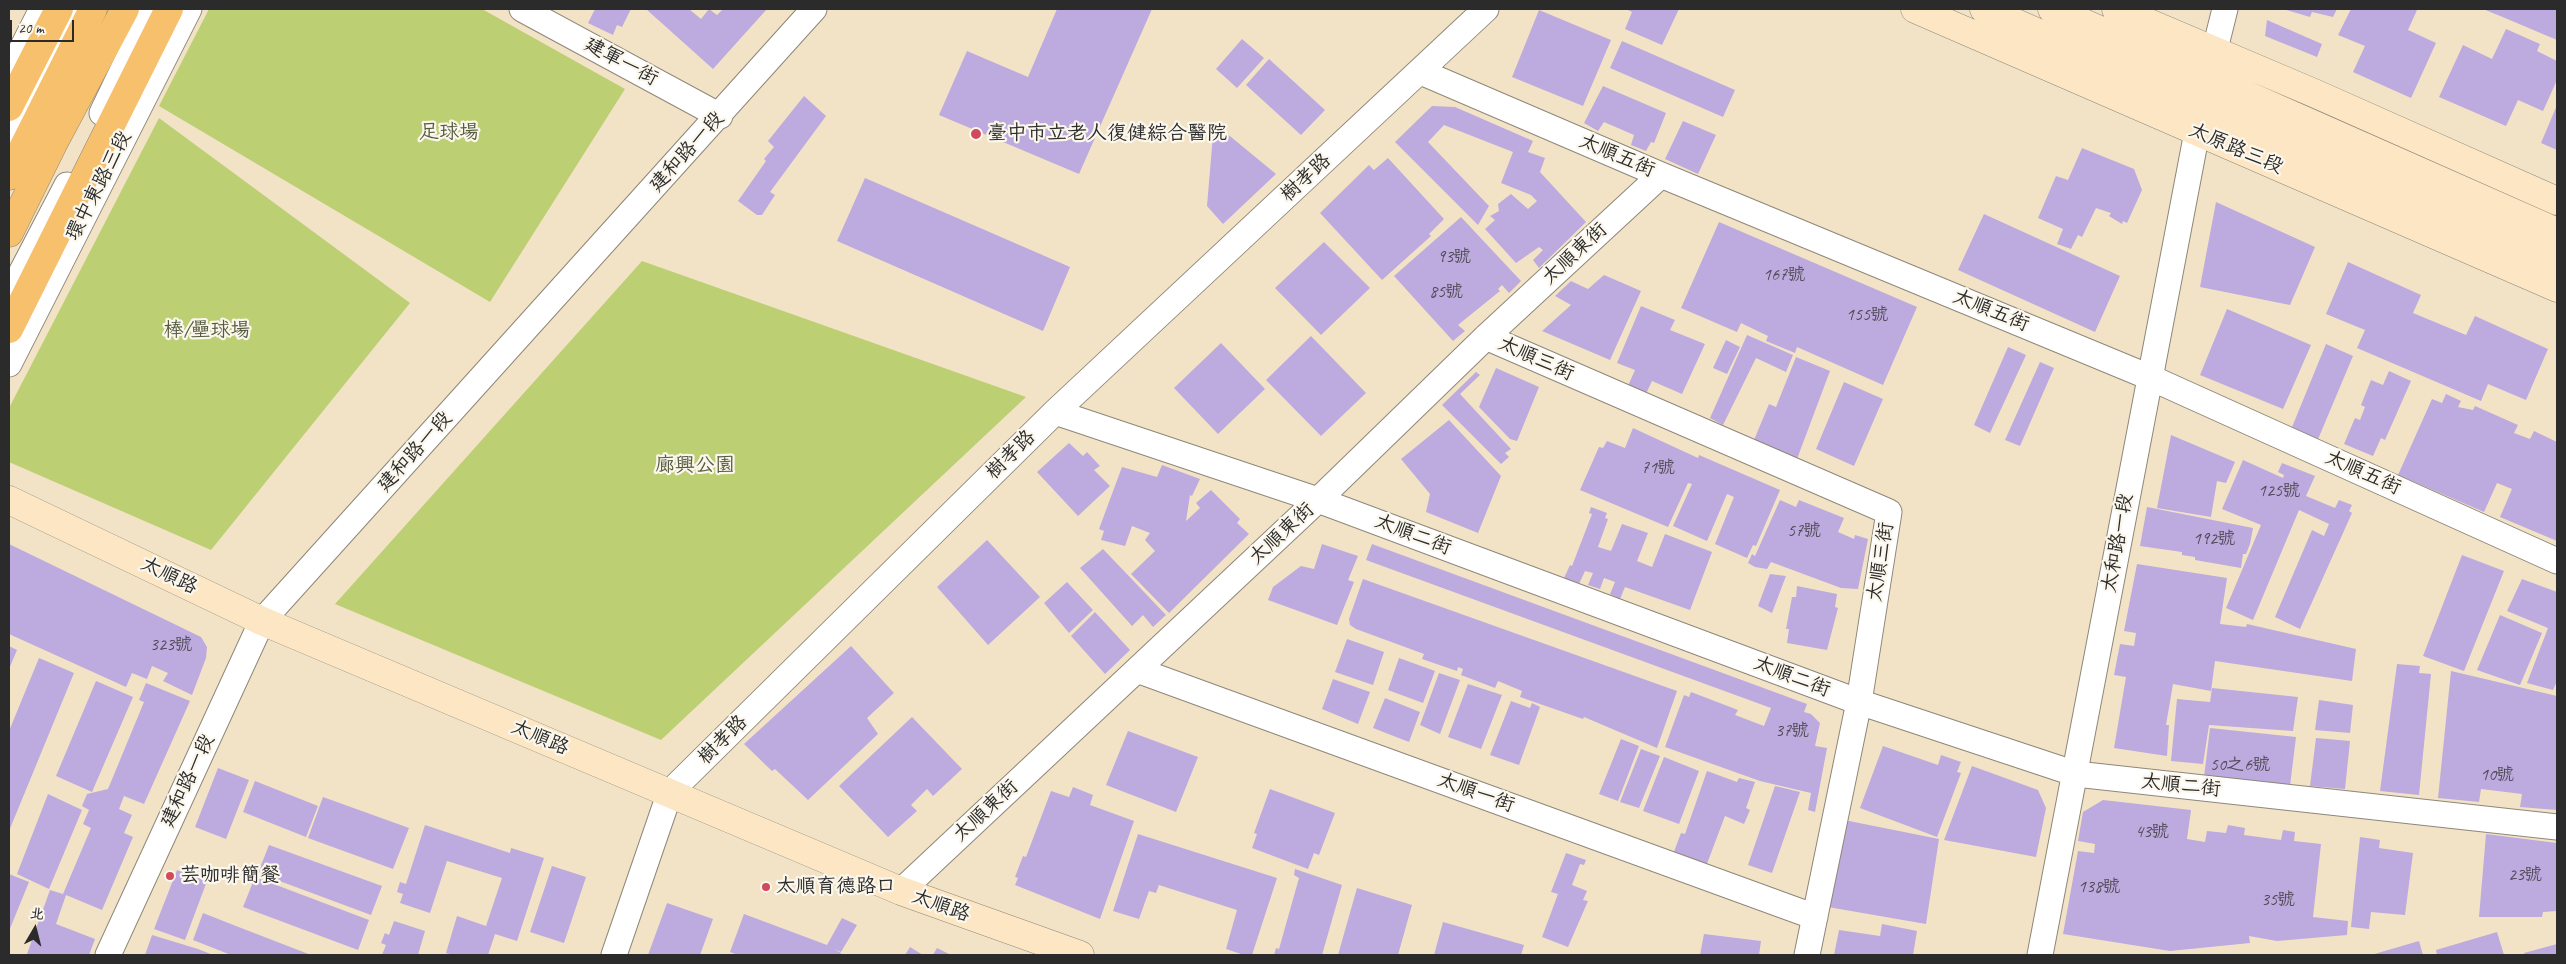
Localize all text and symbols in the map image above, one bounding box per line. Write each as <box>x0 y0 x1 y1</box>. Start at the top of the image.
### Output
scale bar <box>12 10 76 42</box>
text: 20 m <box>18 19 44 38</box>
street label: 建軍一街 <box>580 33 662 91</box>
street label: 建和路一段 <box>645 107 729 197</box>
street label: 太原路三段 <box>2185 118 2287 180</box>
park label: 足球場 <box>419 121 479 145</box>
place label: 臺中市立老人復健綜合醫院 <box>987 122 1227 146</box>
street label: 環中東路三段 <box>61 127 137 245</box>
marker: 臺中市立老人復健綜合醫院 <box>969 127 983 141</box>
street label: 太順五街 <box>1575 129 1659 183</box>
street label: 樹孝路 <box>1276 149 1336 207</box>
street label: 太順東街 <box>1538 218 1612 290</box>
house number: 93號 <box>1437 246 1471 268</box>
house number: 167號 <box>1763 264 1805 286</box>
house number: 85號 <box>1429 281 1463 303</box>
street label: 太順五街 <box>1949 285 2033 337</box>
house number: 155號 <box>1846 304 1888 326</box>
park label: 棒/壘球場 <box>164 319 250 343</box>
street label: 太順三街 <box>1495 332 1577 386</box>
street label: 建和路一段 <box>373 407 457 497</box>
street label: 樹孝路 <box>981 425 1041 485</box>
street label: 太順五街 <box>2322 446 2404 500</box>
park label: 廊興公園 <box>655 454 735 478</box>
house number: 71號 <box>1641 457 1675 479</box>
house number: 125號 <box>2258 480 2300 502</box>
street label: 太和路一段 <box>2097 492 2139 594</box>
street label: 太順東街 <box>1245 498 1319 570</box>
street label: 太順二街 <box>1371 509 1455 561</box>
house number: 57號 <box>1787 520 1821 542</box>
street label: 太順三街 <box>1863 521 1899 603</box>
house number: 192號 <box>2193 528 2235 550</box>
street label: 太順路 <box>137 552 201 600</box>
house number: 323號 <box>150 634 192 656</box>
street label: 太順二街 <box>1750 651 1834 703</box>
street label: 樹孝路 <box>693 710 753 770</box>
street label: 太順路 <box>508 715 572 761</box>
house number: 37號 <box>1775 720 1809 742</box>
street label: 建和路一段 <box>156 731 220 831</box>
house number: 50之6號 <box>2210 754 2270 776</box>
house number: 10號 <box>2480 764 2514 786</box>
street label: 太順一街 <box>1434 768 1518 818</box>
street label: 太順二街 <box>2140 770 2222 802</box>
street label: 太順東街 <box>949 775 1023 847</box>
house number: 43號 <box>2135 821 2169 843</box>
place label: 芸咖啡簡餐 <box>180 864 280 888</box>
house number: 23號 <box>2508 864 2542 886</box>
marker: 芸咖啡簡餐 <box>164 870 176 882</box>
place label: 太順育德路口 <box>776 875 896 899</box>
house number: 138號 <box>2078 876 2120 898</box>
marker: 太順育德路口 <box>760 881 772 893</box>
street label: 太順路 <box>909 884 973 928</box>
house number: 35號 <box>2261 889 2295 911</box>
north arrow <box>10 904 60 954</box>
text: 北 <box>29 904 45 923</box>

